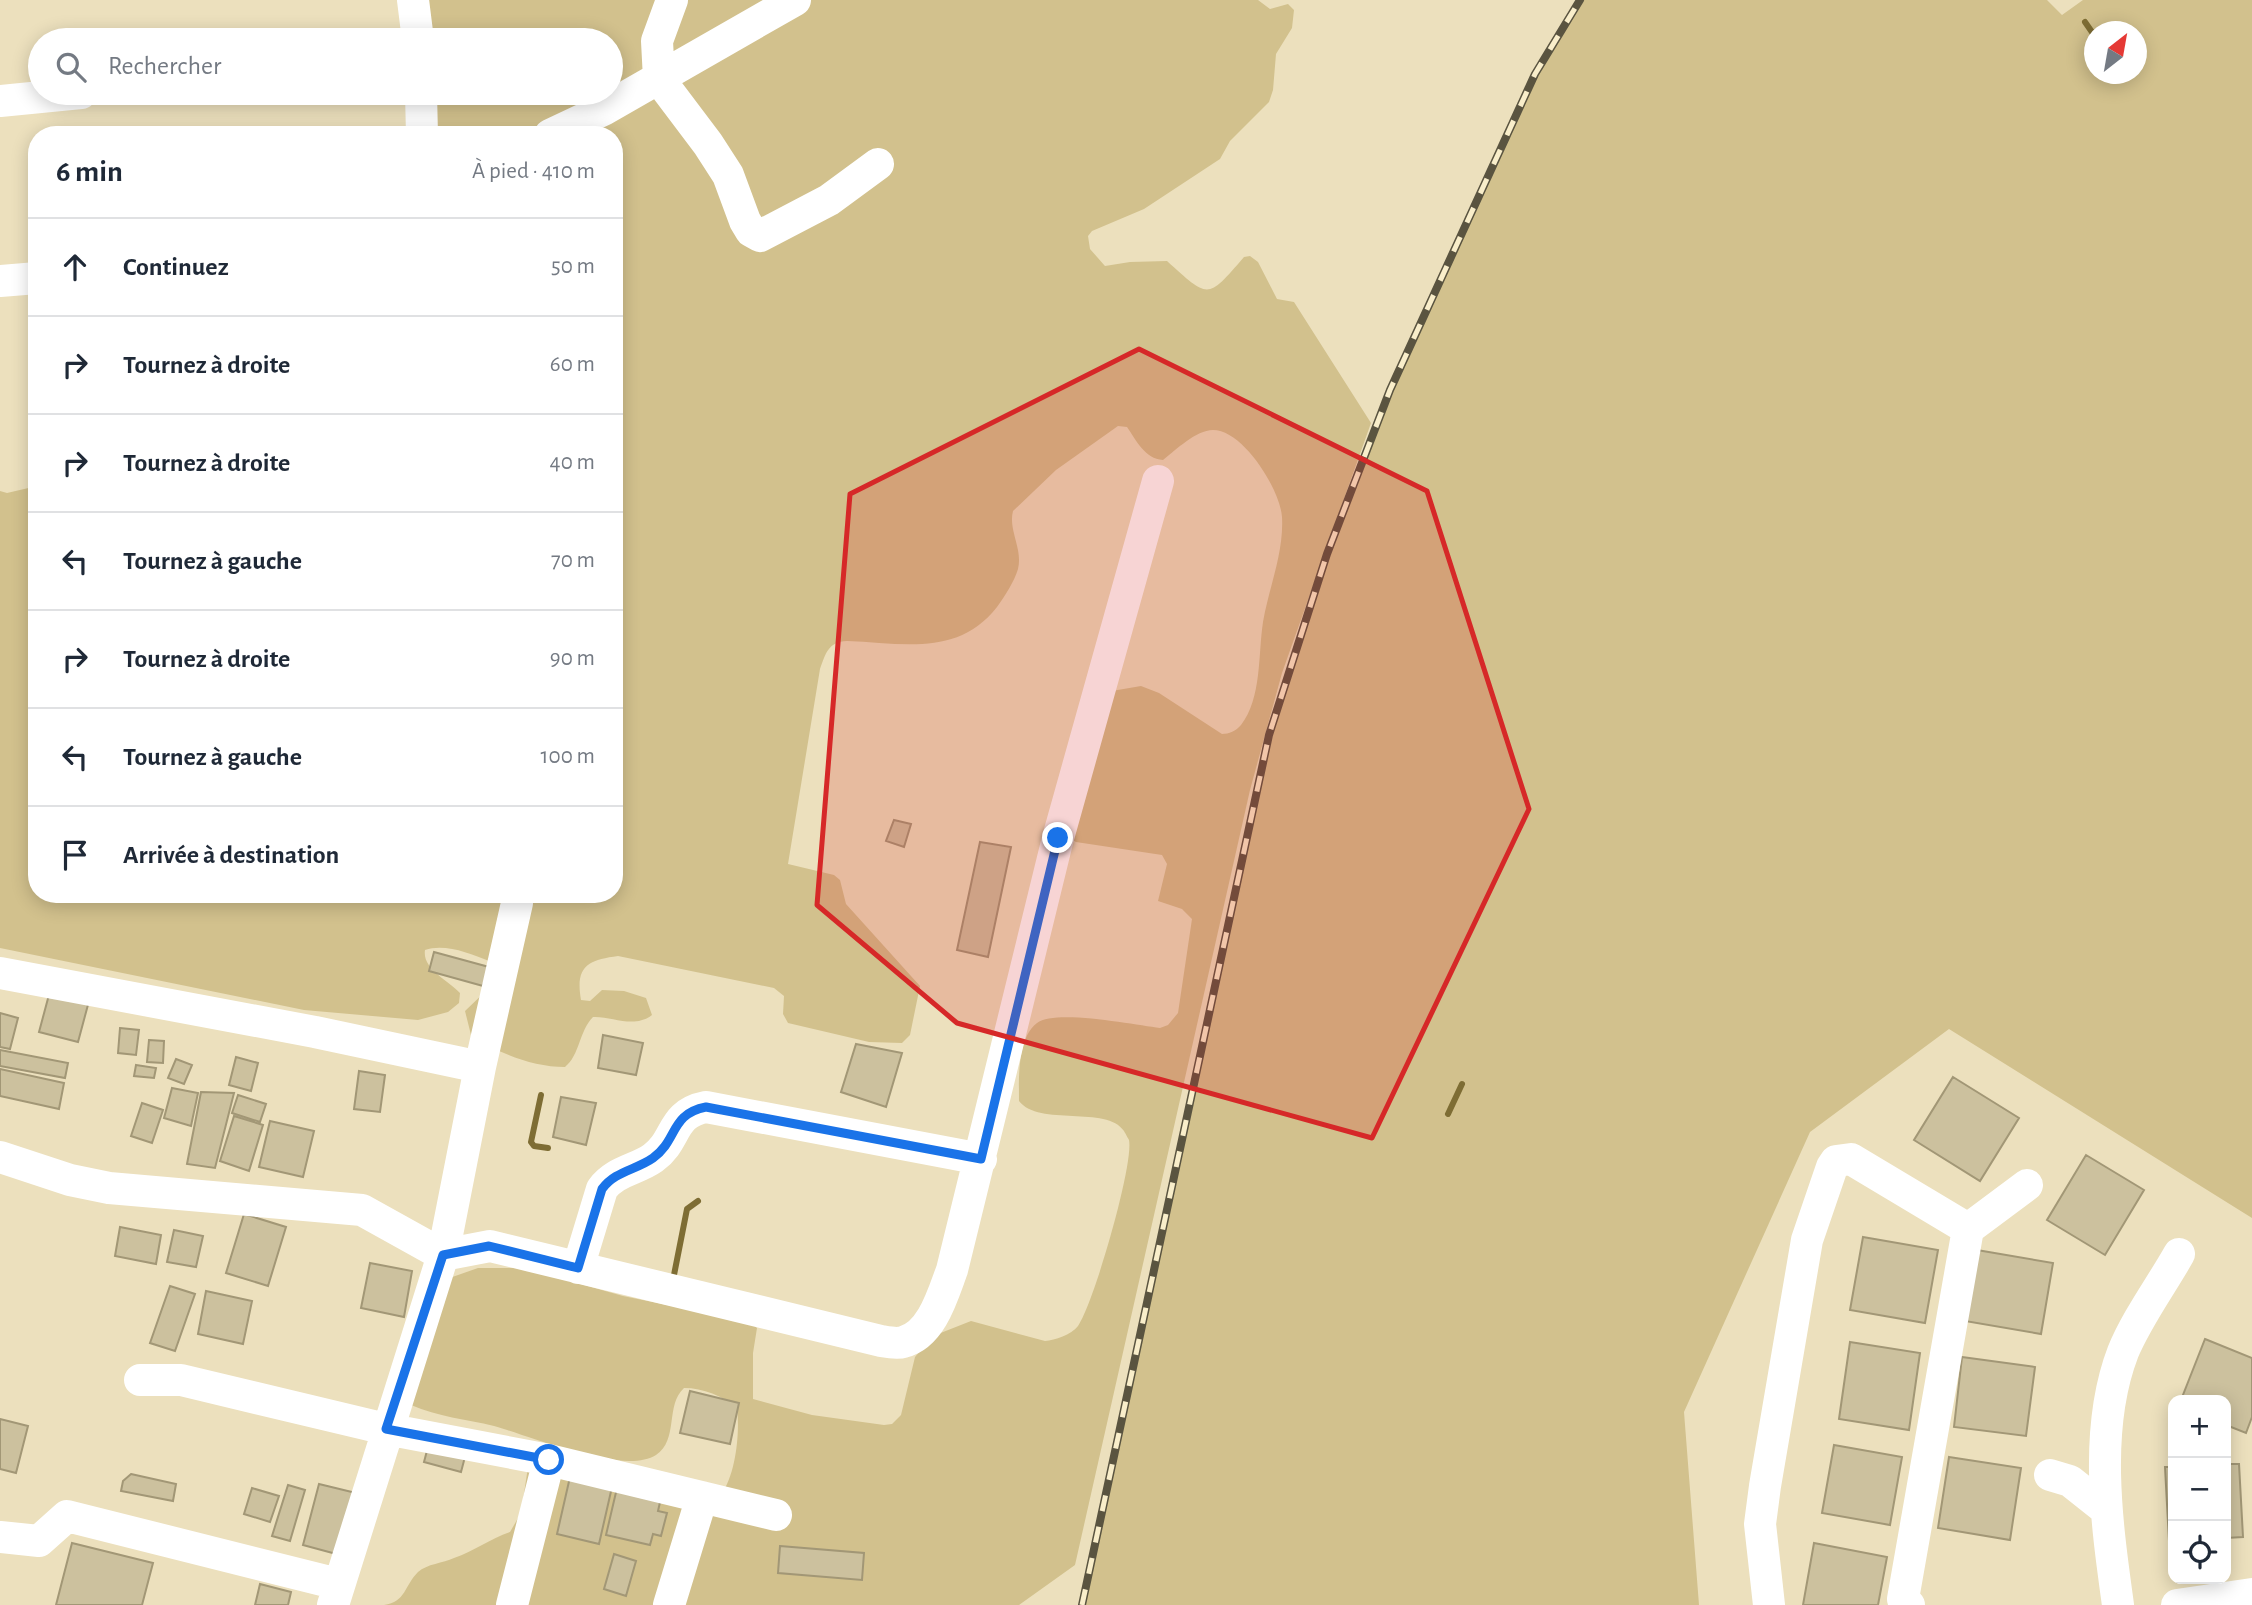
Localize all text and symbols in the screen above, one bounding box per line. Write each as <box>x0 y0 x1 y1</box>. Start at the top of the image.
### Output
north arrow <box>2084 21 2147 84</box>
search box <box>28 28 623 105</box>
icon: search <box>52 48 90 86</box>
text: Rechercher <box>108 53 221 79</box>
text: 6 min <box>56 157 123 187</box>
text: À pied · 410 m <box>472 160 595 183</box>
icon: ahead <box>56 248 94 286</box>
text: Continuez <box>123 254 229 280</box>
text: 50 m <box>551 255 595 278</box>
icon: right <box>56 346 94 384</box>
text: Tournez à droite <box>123 352 290 378</box>
text: 60 m <box>550 353 595 376</box>
icon: right <box>56 444 94 482</box>
text: Tournez à droite <box>123 450 290 476</box>
text: 40 m <box>550 451 595 474</box>
icon: left <box>56 542 94 580</box>
text: Tournez à gauche <box>123 548 302 574</box>
text: 70 m <box>551 549 595 572</box>
icon: right <box>56 640 94 678</box>
text: Tournez à droite <box>123 646 290 672</box>
text: 90 m <box>550 647 595 670</box>
icon: left <box>56 738 94 776</box>
text: Tournez à gauche <box>123 744 302 770</box>
text: 100 m <box>541 745 595 768</box>
route end <box>1042 822 1073 853</box>
icon: arrive <box>56 836 94 874</box>
text: Arrivée à destination <box>123 842 339 868</box>
map controls <box>2168 1395 2231 1584</box>
button: + <box>2168 1395 2231 1458</box>
route start <box>533 1444 564 1475</box>
button: − <box>2168 1458 2231 1521</box>
button: locate <box>2168 1521 2231 1584</box>

